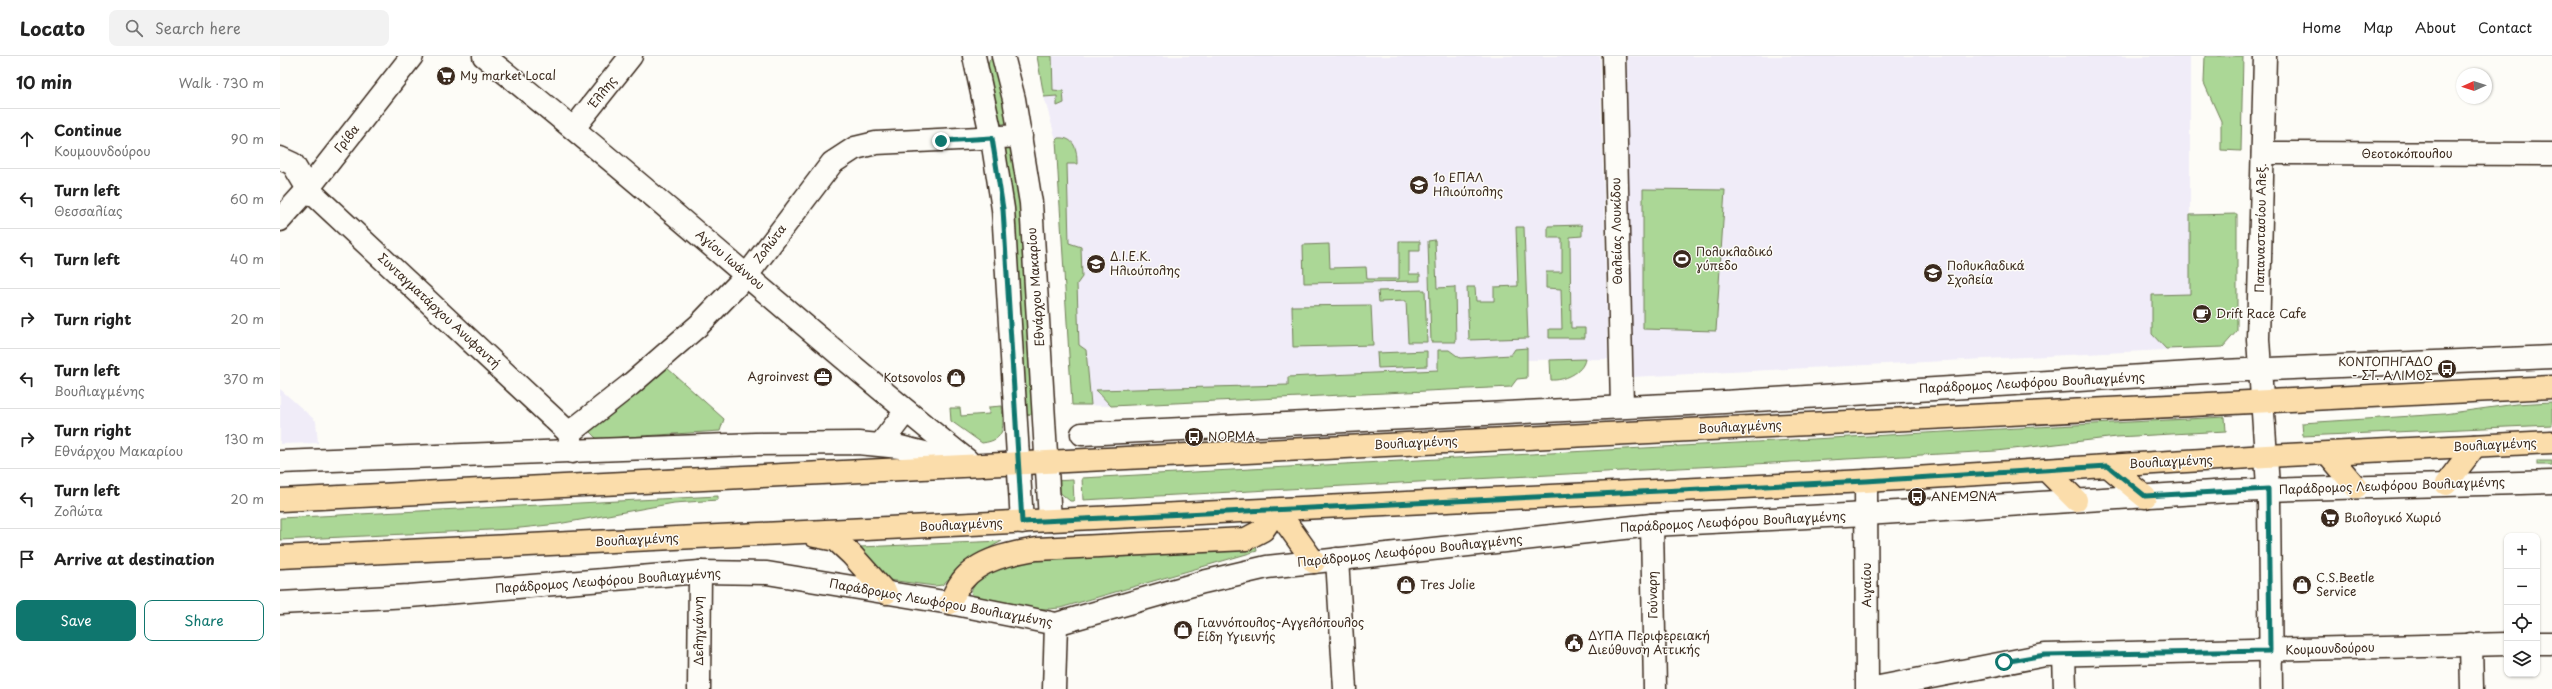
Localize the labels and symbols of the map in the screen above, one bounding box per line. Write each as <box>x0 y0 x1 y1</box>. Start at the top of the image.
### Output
supermarket icon: My market Local <box>435 65 457 87</box>
place label: My market Local <box>460 66 556 84</box>
north arrow <box>2456 68 2492 104</box>
street label: Έλλης <box>583 72 620 113</box>
street label: Γρίβα <box>329 120 363 156</box>
route end <box>932 132 950 150</box>
street label: Θεοτοκόπουλου <box>2361 144 2453 162</box>
street label: Παπαναστασίου Αλεξ. <box>2250 163 2270 293</box>
place label: 1ο ΕΠΑΛ Ηλιούπολης <box>1433 168 1503 200</box>
school or university icon: 1ο ΕΠΑΛ Ηλιούπολης <box>1408 174 1430 196</box>
street label: Θαλείας Λουκίδου <box>1606 177 1626 285</box>
street label: Ζολώτα <box>748 220 790 267</box>
street label: Αγίου Ιωάννου <box>692 225 769 294</box>
street label: Εθνάρχου Μακαρίου <box>1022 227 1048 347</box>
place label: Πολυκλαδικό γύπεδο <box>1696 242 1773 274</box>
place label: Δ.Ι.Ε.Κ. Ηλιούπολης <box>1110 247 1180 279</box>
sports icon: Πολυκλαδικό γύπεδο <box>1671 248 1693 270</box>
street label: Συνταγματάρχου Ανυφαντή <box>374 249 505 372</box>
school or university icon: Δ.Ι.Ε.Κ. Ηλιούπολης <box>1085 253 1107 275</box>
place label: Πολυκλαδικά Σχολεία <box>1947 256 2025 288</box>
school or university icon: Πολυκλαδικά Σχολεία <box>1922 262 1944 284</box>
cafe icon: Drift Race Cafe <box>2191 303 2213 325</box>
place label: Drift Race Cafe <box>2216 304 2306 322</box>
place label: ΚΟΝΤΟΠΗΓΑΔΟ - ΣΤ. ΑΛΙΜΟΣ <box>2338 352 2433 384</box>
bus stop icon: ΚΟΝΤΟΠΗΓΑΔΟ - ΣΤ. ΑΛΙΜΟΣ <box>2436 358 2458 380</box>
office icon: Agroinvest <box>812 366 834 388</box>
place label: Agroinvest <box>747 367 809 385</box>
shop icon: Kotsovolos <box>945 367 967 389</box>
street label: Παράδρομος Λεωφόρου Βουλιαγμένης <box>1918 367 2145 397</box>
place label: Kotsovolos <box>883 368 943 386</box>
street label: Βουλιαγμένης <box>1698 415 1782 437</box>
bus stop icon: ΝΟΡΜΑ <box>1183 426 1205 448</box>
place label: ΝΟΡΜΑ <box>1208 427 1255 445</box>
street label: Βουλιαγμένης <box>1374 431 1458 453</box>
street label: Βουλιαγμένης <box>2453 433 2537 455</box>
street label: Βουλιαγμένης <box>2129 450 2213 472</box>
street label: Παράδρομος Λεωφόρου Βουλιαγμένης <box>2279 472 2505 498</box>
bus stop icon: ΑΝΕΜΩΝΑ <box>1906 486 1928 508</box>
place label: ΑΝΕΜΩΝΑ <box>1931 487 1997 505</box>
street label: Παράδρομος Λεωφόρου Βουλιαγμένης <box>1619 506 1846 536</box>
supermarket icon: Βιολογικό Χωριό <box>2319 507 2341 529</box>
place label: Βιολογικό Χωριό <box>2344 508 2441 526</box>
street label: Βουλιαγμένης <box>919 513 1003 535</box>
street label: Βουλιαγμένης <box>595 528 679 550</box>
street label: Παράδρομος Λεωφόρου Βουλιαγμένης <box>1296 529 1523 571</box>
street label: Αιγαίου <box>1857 562 1875 607</box>
street label: Παράδρομος Λεωφόρου Βουλιαγμένης <box>494 563 721 597</box>
place label: C.S.Beetle Service <box>2316 568 2375 600</box>
street label: Γούναρη <box>1643 571 1661 619</box>
street label: Παράδρομος Λεωφόρου Βουλιαγμένης <box>828 573 1054 631</box>
shop icon: Tres Jolie <box>1395 574 1417 596</box>
shop icon: C.S.Beetle Service <box>2291 574 2313 596</box>
place label: Tres Jolie <box>1420 575 1476 593</box>
street label: Δεληγιάννη <box>689 596 707 666</box>
place label: Γιαννόπουλος-Αγγελόπουλος Είδη Υγιεινής <box>1197 613 1364 645</box>
shop icon: Γιαννόπουλος-Αγγελόπουλος Είδη Υγιεινής <box>1172 619 1194 641</box>
place label: ΔΥΠΑ Περιφερειακή Διεύθυνση Αττικής <box>1588 626 1710 658</box>
public building icon: ΔΥΠΑ Περιφερειακή Διεύθυνση Αττικής <box>1563 632 1585 654</box>
street label: Κουμουνδούρου <box>2285 637 2375 659</box>
route start <box>1995 653 2013 671</box>

